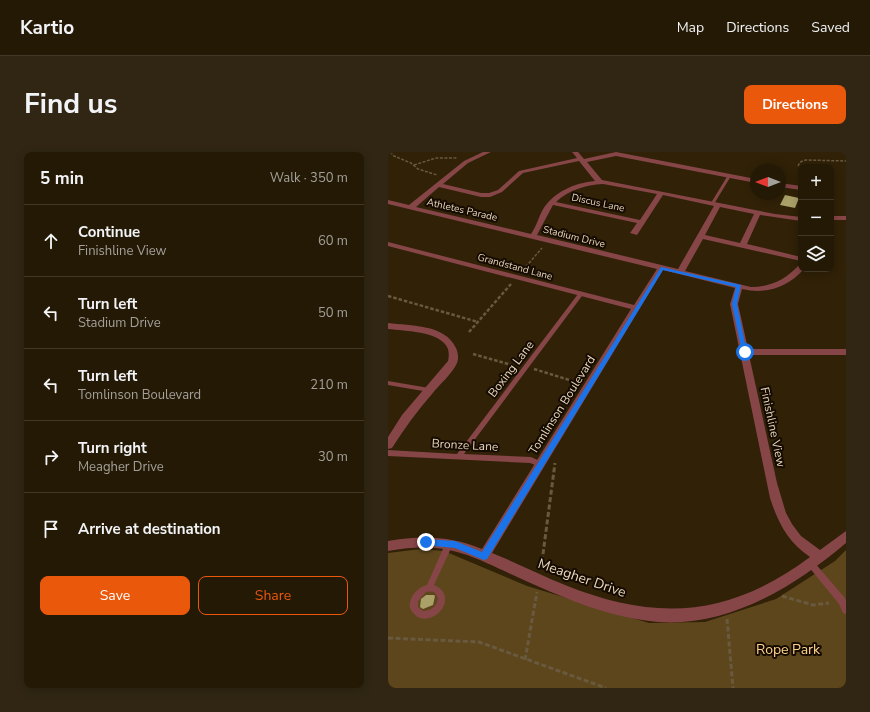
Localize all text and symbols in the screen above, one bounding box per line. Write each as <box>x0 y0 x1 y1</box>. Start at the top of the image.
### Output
text: Kartio <box>20 15 74 41</box>
text: Map <box>677 18 704 37</box>
text: Directions <box>726 18 789 37</box>
text: Saved <box>811 18 850 37</box>
text: Find us <box>24 85 118 123</box>
button: Directions <box>744 85 846 124</box>
north arrow <box>750 164 786 200</box>
map controls <box>798 164 834 272</box>
button: + <box>798 164 834 200</box>
text: 5 min <box>40 167 84 190</box>
text: Walk · 350 m <box>270 169 348 187</box>
street label: Discus Lane <box>570 191 626 215</box>
street label: Athletes Parade <box>425 195 499 225</box>
button: − <box>798 200 834 236</box>
text: Continue <box>78 222 140 242</box>
street label: Stadium Drive <box>541 223 607 251</box>
icon: ahead <box>40 230 62 252</box>
text: 60 m <box>318 232 348 250</box>
button: layers <box>798 236 834 272</box>
text: Finishline View <box>78 242 166 260</box>
street label: Grandstand Lane <box>476 250 554 284</box>
text: Turn left <box>78 294 137 314</box>
icon: left <box>40 302 62 324</box>
text: 50 m <box>318 304 348 322</box>
text: Stadium Drive <box>78 314 161 332</box>
street label: Boxing Lane <box>485 338 537 400</box>
route start <box>736 343 754 361</box>
street label: Tomlinson Boulevard <box>525 353 599 457</box>
text: Turn left <box>78 366 137 386</box>
icon: left <box>40 374 62 396</box>
text: 210 m <box>310 376 348 394</box>
street label: Finishline View <box>757 385 789 469</box>
text: Tomlinson Boulevard <box>78 386 201 404</box>
street label: Bronze Lane <box>431 435 499 455</box>
text: Turn right <box>78 438 147 458</box>
icon: right <box>40 446 62 468</box>
text: 30 m <box>318 448 348 466</box>
text: Meagher Drive <box>78 458 164 476</box>
icon: arrive <box>40 518 62 540</box>
text: Arrive at destination <box>78 519 221 539</box>
route end <box>417 533 435 551</box>
street label: Meagher Drive <box>535 554 629 602</box>
button: Save <box>40 576 190 615</box>
button: Share <box>198 576 348 615</box>
park label: Rope Park <box>756 640 821 659</box>

